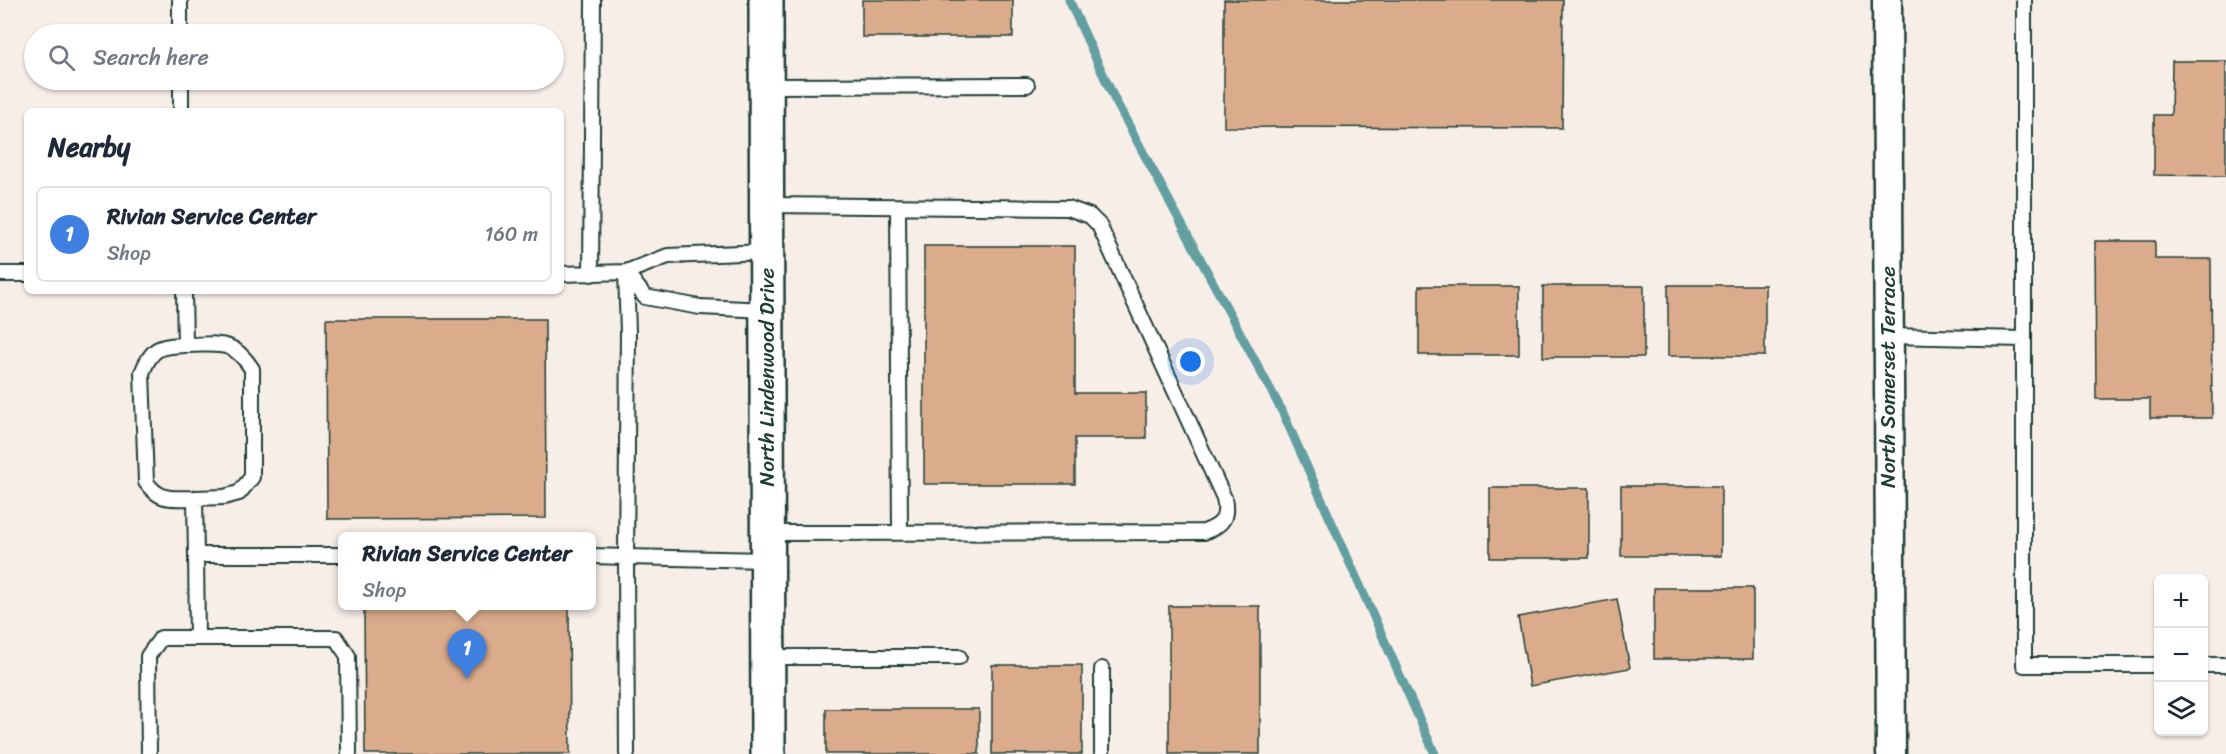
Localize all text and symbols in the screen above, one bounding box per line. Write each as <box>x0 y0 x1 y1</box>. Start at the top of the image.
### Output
search box <box>24 24 564 90</box>
text: Search here <box>93 38 209 77</box>
icon: search <box>45 41 78 74</box>
text: Nearby <box>48 124 130 170</box>
text: Rivian Service Center <box>107 197 316 236</box>
text: 1 <box>65 217 74 252</box>
text: 160 m <box>485 217 538 252</box>
text: Shop <box>107 236 151 271</box>
street label: North Somerset Terrace <box>1869 266 1907 488</box>
street label: North Lindenwood Drive <box>748 267 786 486</box>
your location <box>1176 347 1205 376</box>
popup <box>338 532 596 610</box>
text: Rivian Service Center <box>362 534 572 573</box>
text: Shop <box>362 573 406 608</box>
map controls <box>2154 574 2208 736</box>
button: + <box>2154 574 2208 628</box>
button: − <box>2154 628 2208 682</box>
pin: 1 <box>448 630 486 679</box>
button: layers <box>2154 682 2208 736</box>

